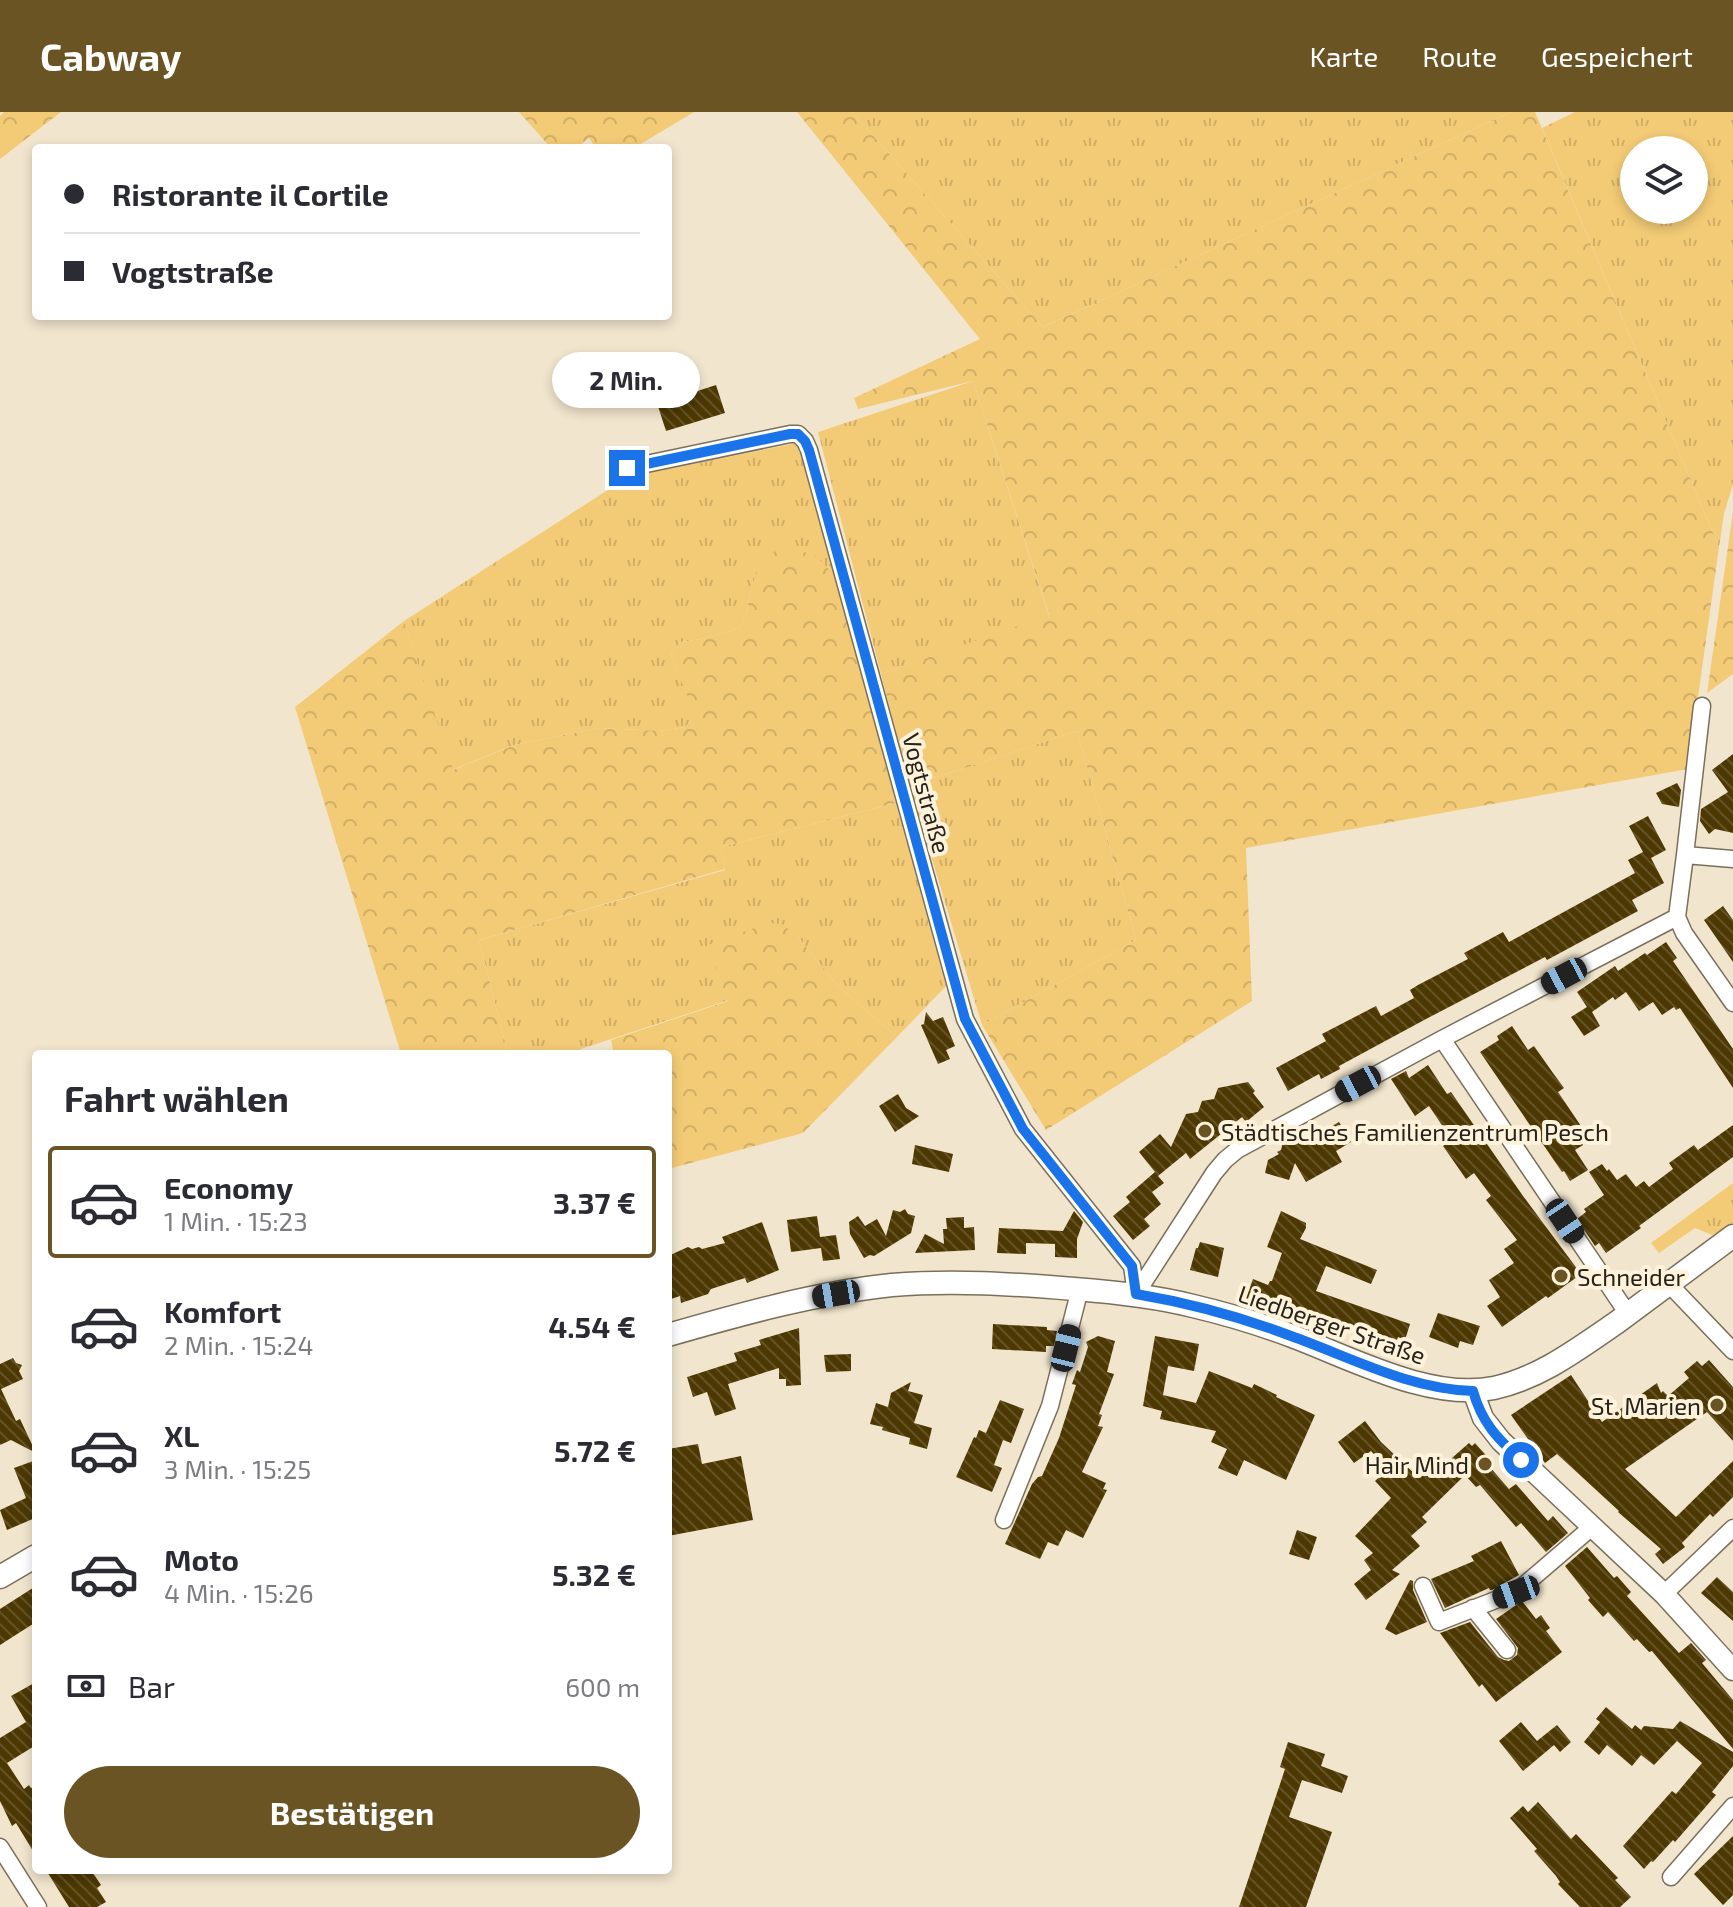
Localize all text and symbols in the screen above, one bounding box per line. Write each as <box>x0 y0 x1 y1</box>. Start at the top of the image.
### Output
text: Cabway <box>40 33 182 79</box>
text: Karte <box>1309 39 1378 73</box>
text: Route <box>1422 39 1497 73</box>
text: Gespeichert <box>1541 39 1693 73</box>
map controls <box>1620 136 1708 224</box>
button: layers <box>1620 136 1708 224</box>
text: Ristorante il Cortile <box>112 176 389 212</box>
text: Vogtstraße <box>112 253 274 289</box>
callout: 2 Min. <box>553 352 701 408</box>
text: 2 Min. <box>589 364 663 395</box>
route end <box>609 450 645 486</box>
street label: Vogtstraße <box>897 730 957 856</box>
car <box>1537 954 1591 998</box>
car <box>1331 1062 1385 1106</box>
text: Fahrt wählen <box>64 1076 289 1119</box>
place label: Städtisches Familienzentrum Pesch <box>1221 1117 1609 1146</box>
marker: Städtisches Familienzentrum Pesch <box>1196 1122 1214 1140</box>
icon: car <box>68 1166 140 1238</box>
text: Economy <box>164 1169 293 1205</box>
text: 3.37 € <box>553 1184 636 1220</box>
car <box>1542 1194 1588 1248</box>
text: 1 Min. · 15:23 <box>164 1205 308 1236</box>
place label: Schneider <box>1577 1262 1686 1291</box>
marker: Schneider <box>1552 1267 1570 1285</box>
car <box>810 1278 862 1310</box>
street label: Liedberger Straße <box>1235 1278 1429 1370</box>
icon: car <box>68 1290 140 1362</box>
text: Komfort <box>164 1293 281 1329</box>
text: 4.54 € <box>548 1308 636 1344</box>
car <box>1049 1322 1083 1374</box>
text: 2 Min. · 15:24 <box>164 1329 313 1360</box>
place label: St. Marien <box>1591 1391 1701 1420</box>
marker: St. Marien <box>1708 1396 1726 1414</box>
icon: car <box>68 1414 140 1486</box>
text: XL <box>164 1417 199 1453</box>
text: 5.72 € <box>554 1432 636 1468</box>
route start <box>1503 1442 1539 1478</box>
place label: Hair Mind <box>1365 1450 1469 1479</box>
text: 3 Min. · 15:25 <box>164 1453 311 1484</box>
marker: Hair Mind <box>1476 1455 1494 1473</box>
icon: car <box>68 1538 140 1610</box>
text: Moto <box>164 1541 239 1577</box>
text: 5.32 € <box>552 1556 636 1592</box>
car <box>1489 1573 1543 1611</box>
text: 4 Min. · 15:26 <box>164 1577 314 1608</box>
icon: cash <box>64 1664 108 1708</box>
text: Bar <box>128 1668 175 1704</box>
text: 600 m <box>565 1671 640 1702</box>
button: Bestätigen <box>64 1766 640 1858</box>

